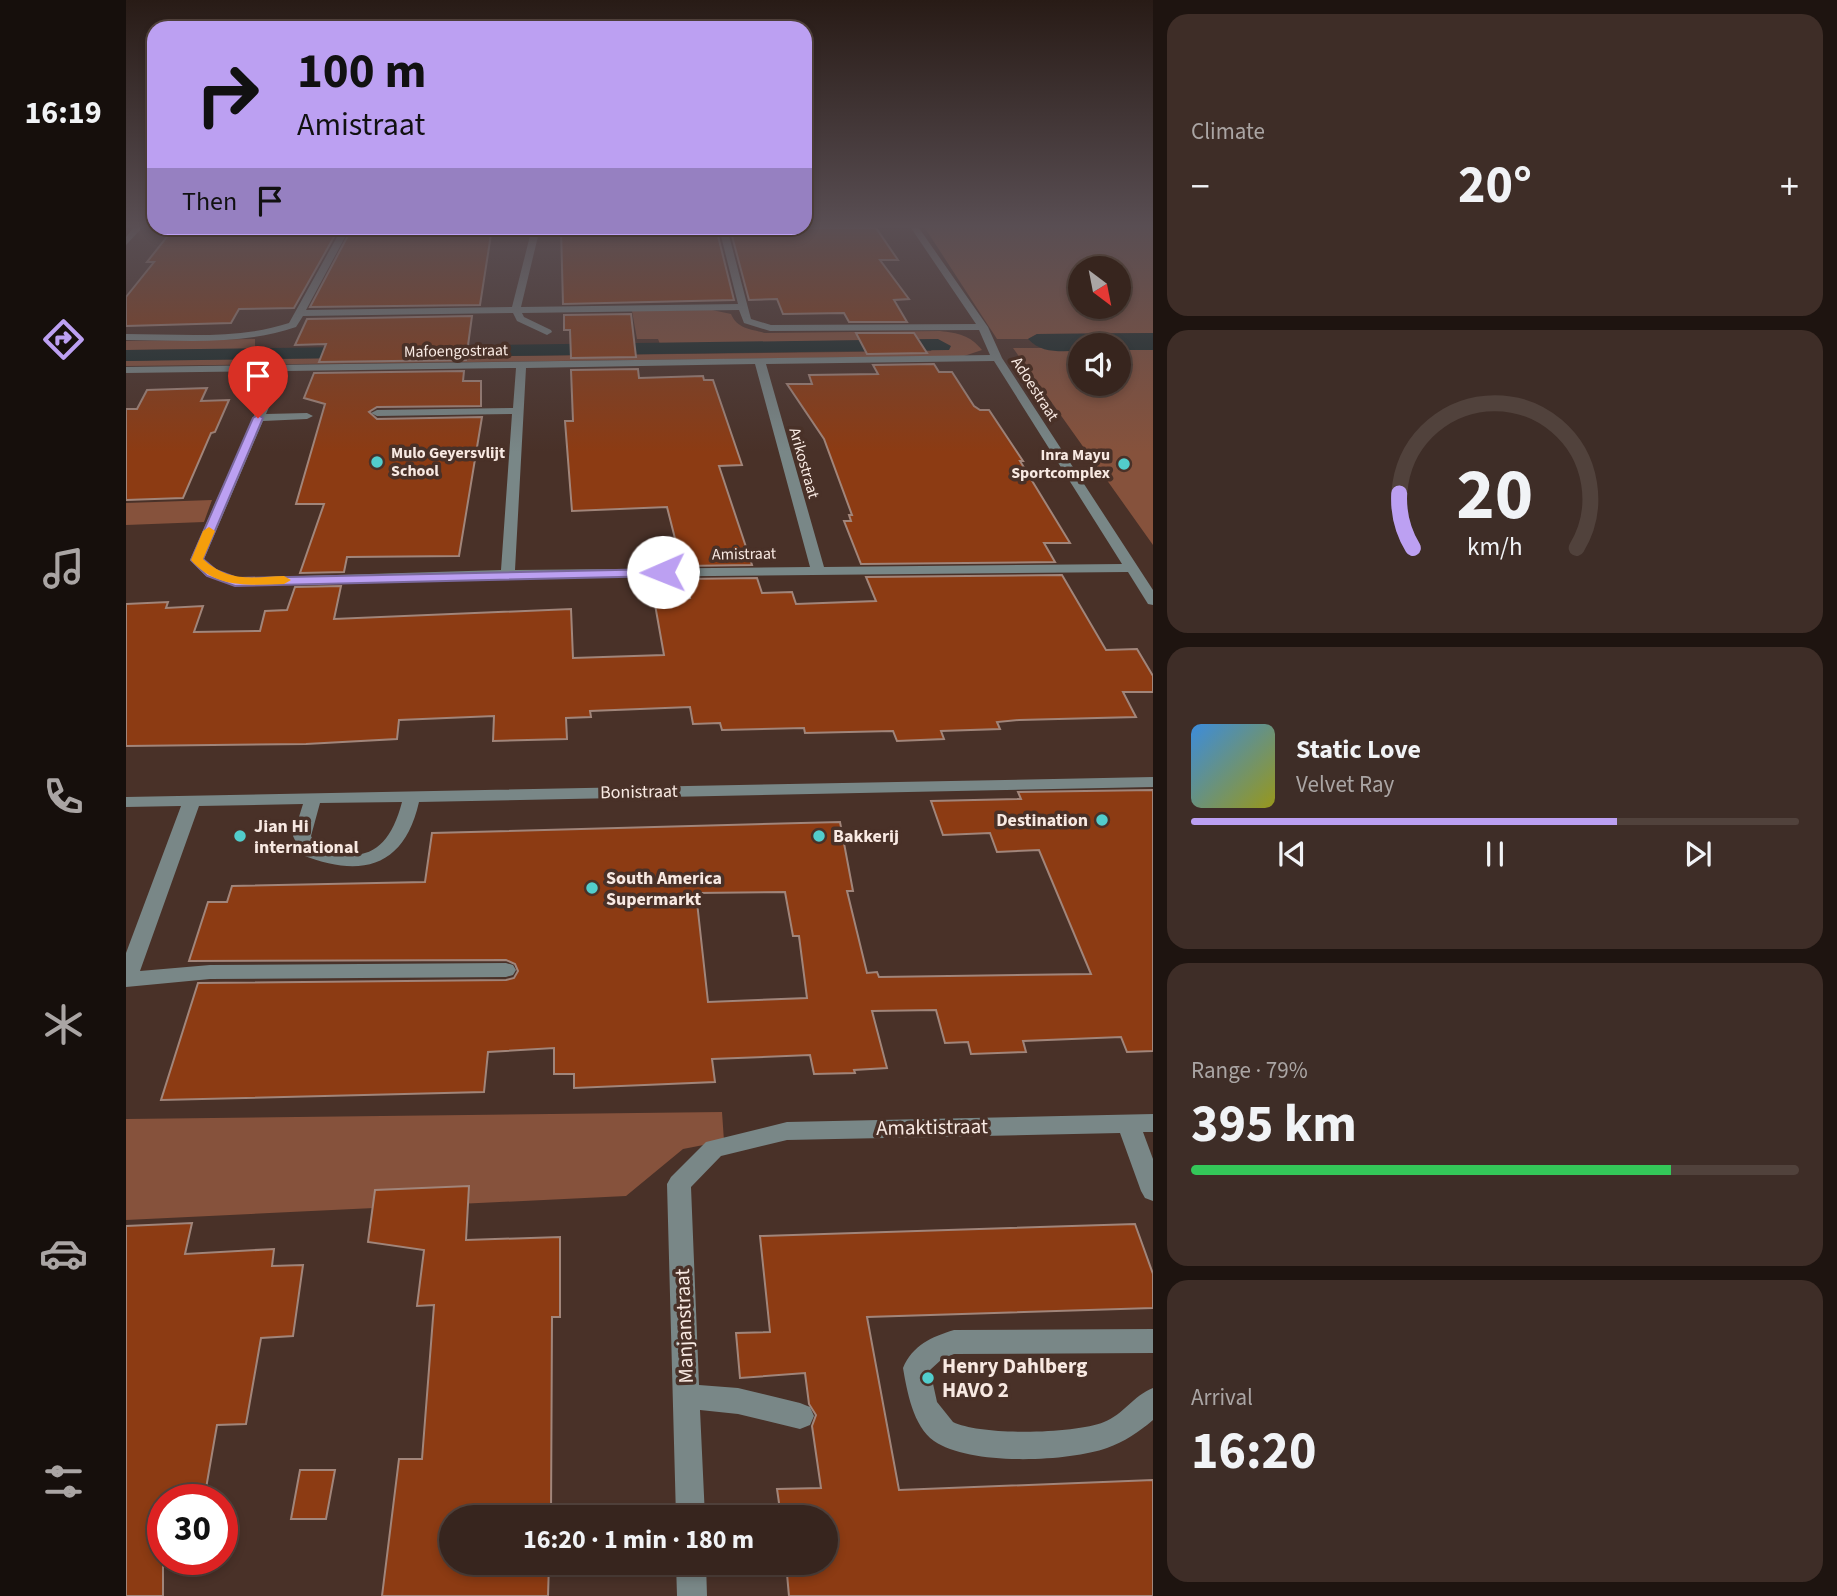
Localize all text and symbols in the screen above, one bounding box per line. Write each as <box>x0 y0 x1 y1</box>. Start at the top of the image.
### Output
text: 100 m <box>297 37 426 107</box>
icon: right <box>182 49 273 140</box>
text: 16:19 <box>24 90 102 136</box>
text: Amistraat <box>297 102 425 148</box>
text: Climate <box>1191 115 1265 148</box>
text: 20° <box>1458 149 1532 223</box>
text: − <box>1191 160 1210 214</box>
text: + <box>1780 160 1799 214</box>
icon: arrive <box>251 182 289 220</box>
text: Then <box>182 183 237 220</box>
north arrow <box>1068 256 1130 318</box>
map controls <box>1068 256 1131 396</box>
icon: directions <box>39 315 88 364</box>
button: sound <box>1068 333 1131 396</box>
street label: Mafoengostraat <box>404 339 509 363</box>
pin <box>228 346 288 418</box>
street label: Adoestraat <box>1006 353 1064 426</box>
icon: arrive <box>239 357 277 395</box>
street label: Arikostraat <box>783 425 825 502</box>
place label: Mulo Geyersvlijt School <box>391 442 505 482</box>
text: 20 <box>1457 443 1533 547</box>
place label: Inra Mayu Sportcomplex <box>1011 444 1110 484</box>
marker: Mulo Geyersvlijt School <box>369 454 385 470</box>
marker: Inra Mayu Sportcomplex <box>1116 456 1132 472</box>
text: km/h <box>1467 528 1523 564</box>
position arrow <box>626 535 700 609</box>
street label: Amistraat <box>712 542 777 566</box>
icon: music <box>39 544 88 593</box>
text: Static Love <box>1296 731 1421 768</box>
text: Velvet Ray <box>1296 768 1394 801</box>
icon: phone <box>39 772 88 821</box>
street label: Bonistraat <box>600 779 678 805</box>
place label: Destination <box>996 808 1088 833</box>
marker: Destination <box>1094 812 1110 828</box>
place label: Jian Hi international <box>254 814 359 860</box>
place label: Bakkerij <box>833 824 899 849</box>
marker: Jian Hi international <box>232 828 248 844</box>
marker: Bakkerij <box>811 828 827 844</box>
icon: previous <box>1273 835 1311 873</box>
icon: pause <box>1476 835 1514 873</box>
icon: next <box>1679 835 1717 873</box>
place label: South America Supermarkt <box>606 866 722 912</box>
marker: South America Supermarkt <box>584 880 600 896</box>
icon: climate <box>39 1000 88 1049</box>
text: Range · 79% <box>1191 1054 1308 1087</box>
text: 395 km <box>1191 1088 1357 1162</box>
street label: Amaktistraat <box>876 1111 988 1143</box>
icon: car <box>39 1229 88 1278</box>
street label: Manjanstraat <box>667 1268 701 1384</box>
place label: Henry Dahlberg HAVO 2 <box>942 1351 1087 1405</box>
marker: Henry Dahlberg HAVO 2 <box>920 1370 936 1386</box>
text: Arrival <box>1191 1381 1253 1414</box>
text: 16:20 <box>1191 1415 1316 1489</box>
icon: filters <box>39 1457 88 1506</box>
speed limit sign: 30 <box>147 1484 238 1575</box>
text: 16:20 · 1 min · 180 m <box>523 1521 754 1558</box>

